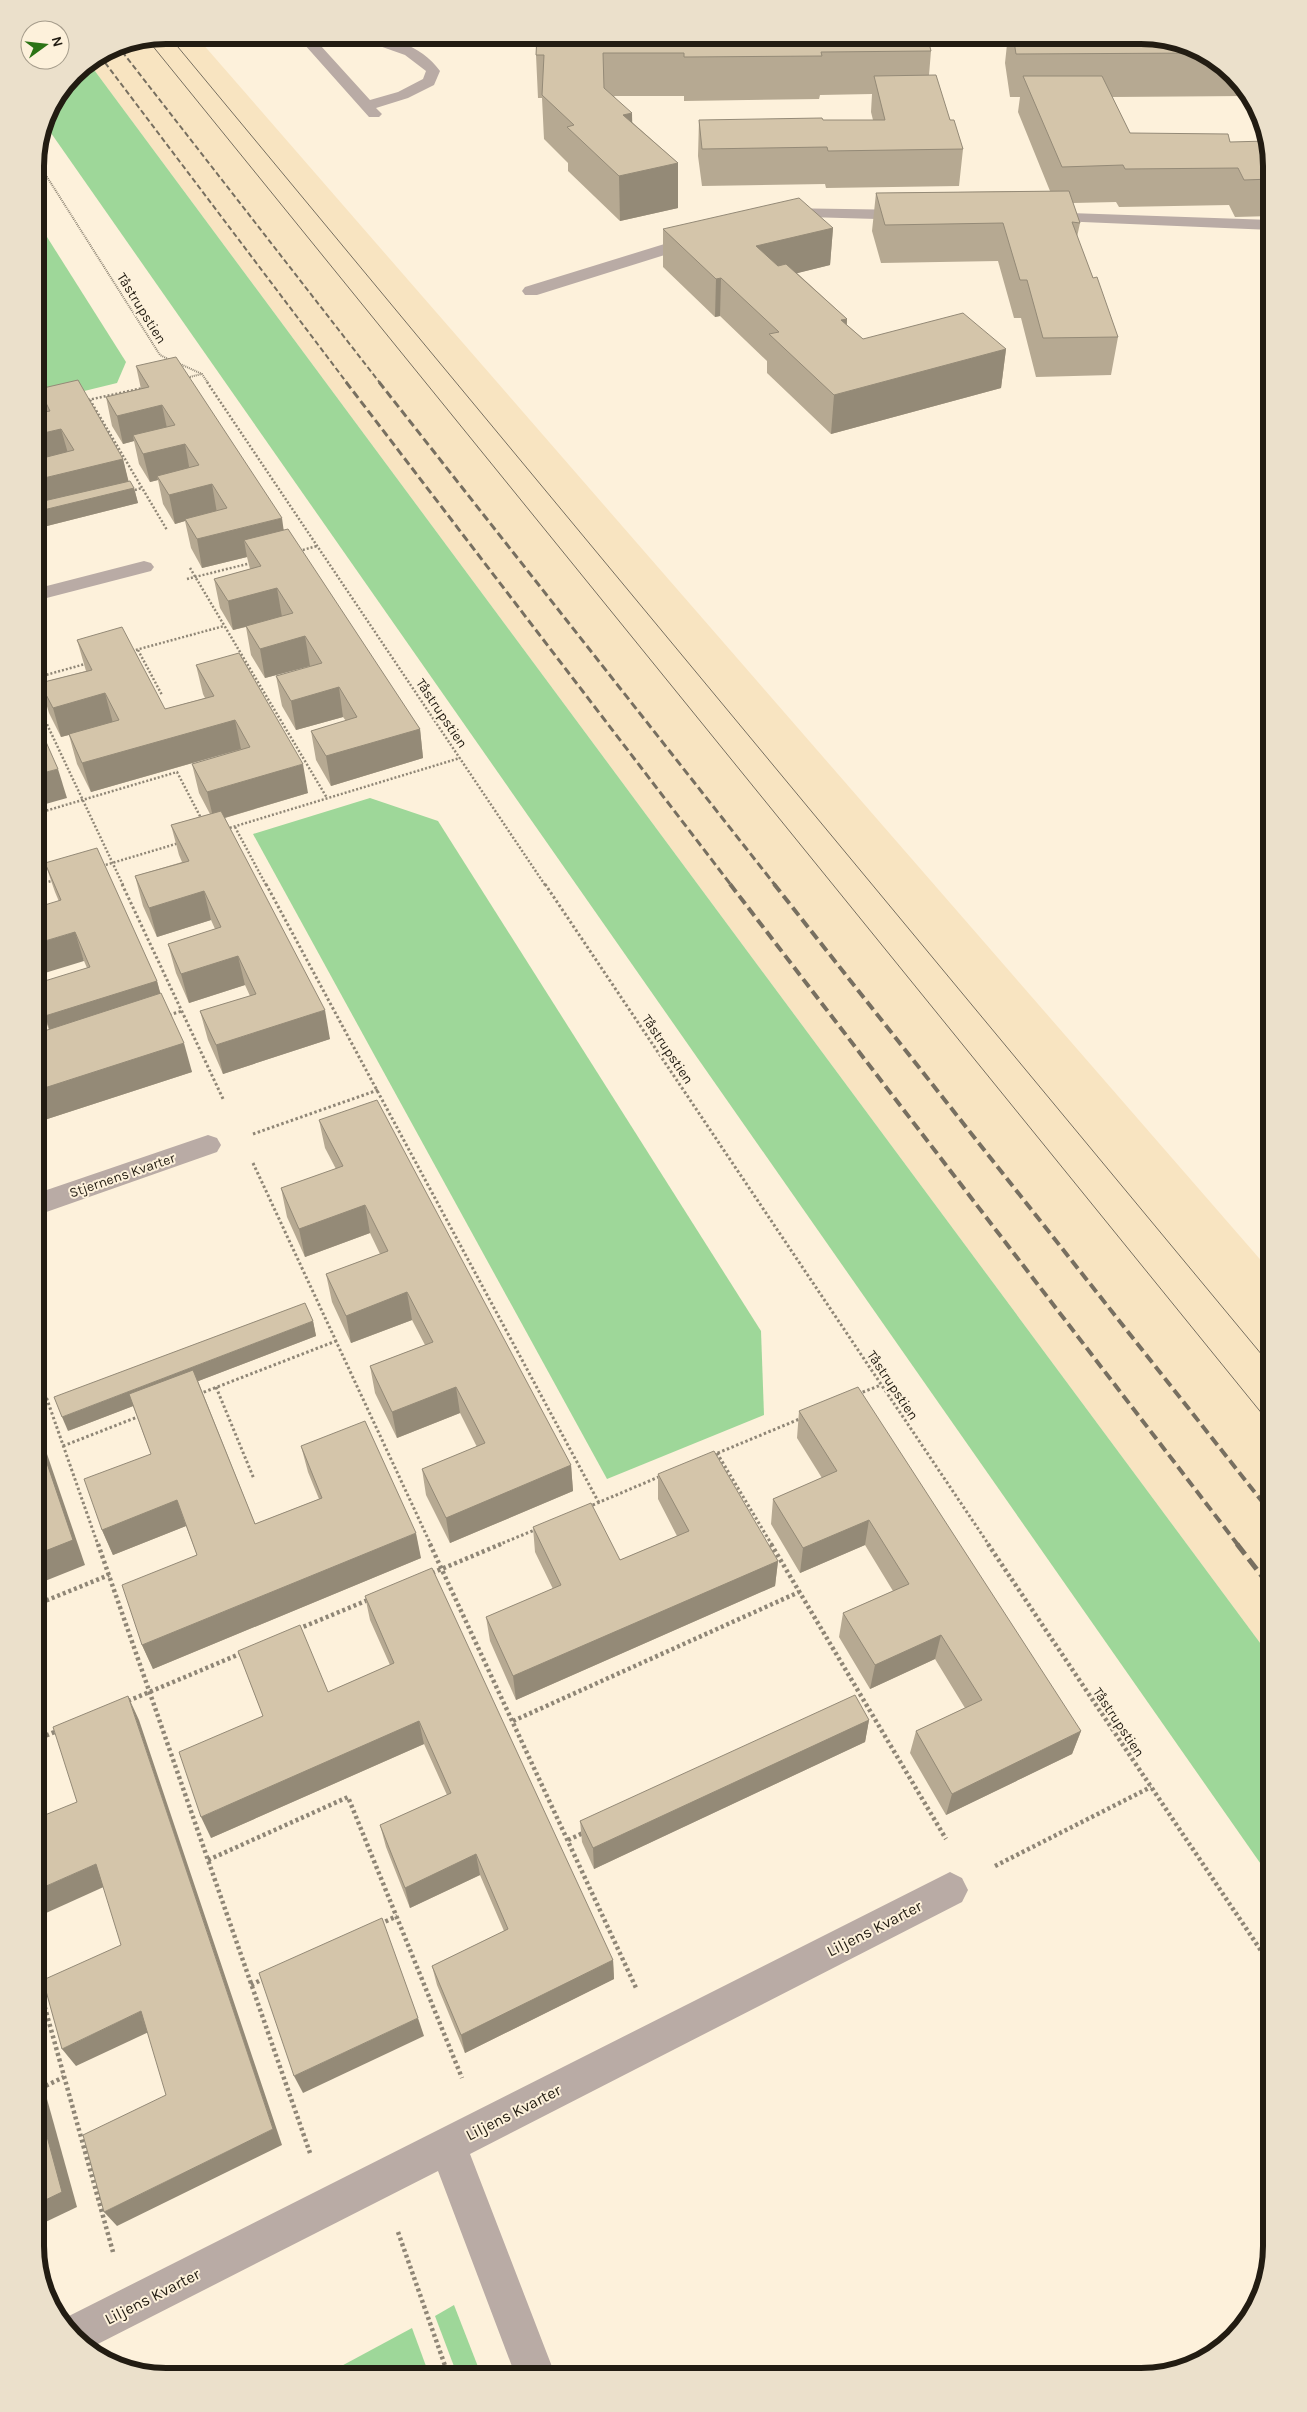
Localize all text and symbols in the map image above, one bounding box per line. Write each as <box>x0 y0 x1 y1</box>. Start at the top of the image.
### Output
north arrow <box>20 20 70 70</box>
text: N <box>48 35 67 49</box>
street label: Tåstrupstien <box>113 270 170 347</box>
street label: Tåstrupstien <box>412 675 471 751</box>
street label: Tåstrupstien <box>638 1011 697 1087</box>
street label: Stjernens Kvarter <box>67 1149 178 1202</box>
street label: Tåstrupstien <box>863 1347 922 1423</box>
street label: Tåstrupstien <box>1089 1684 1148 1760</box>
street label: Liljens Kvarter <box>823 1896 925 1961</box>
street label: Liljens Kvarter <box>462 2080 564 2145</box>
street label: Liljens Kvarter <box>101 2264 203 2329</box>

